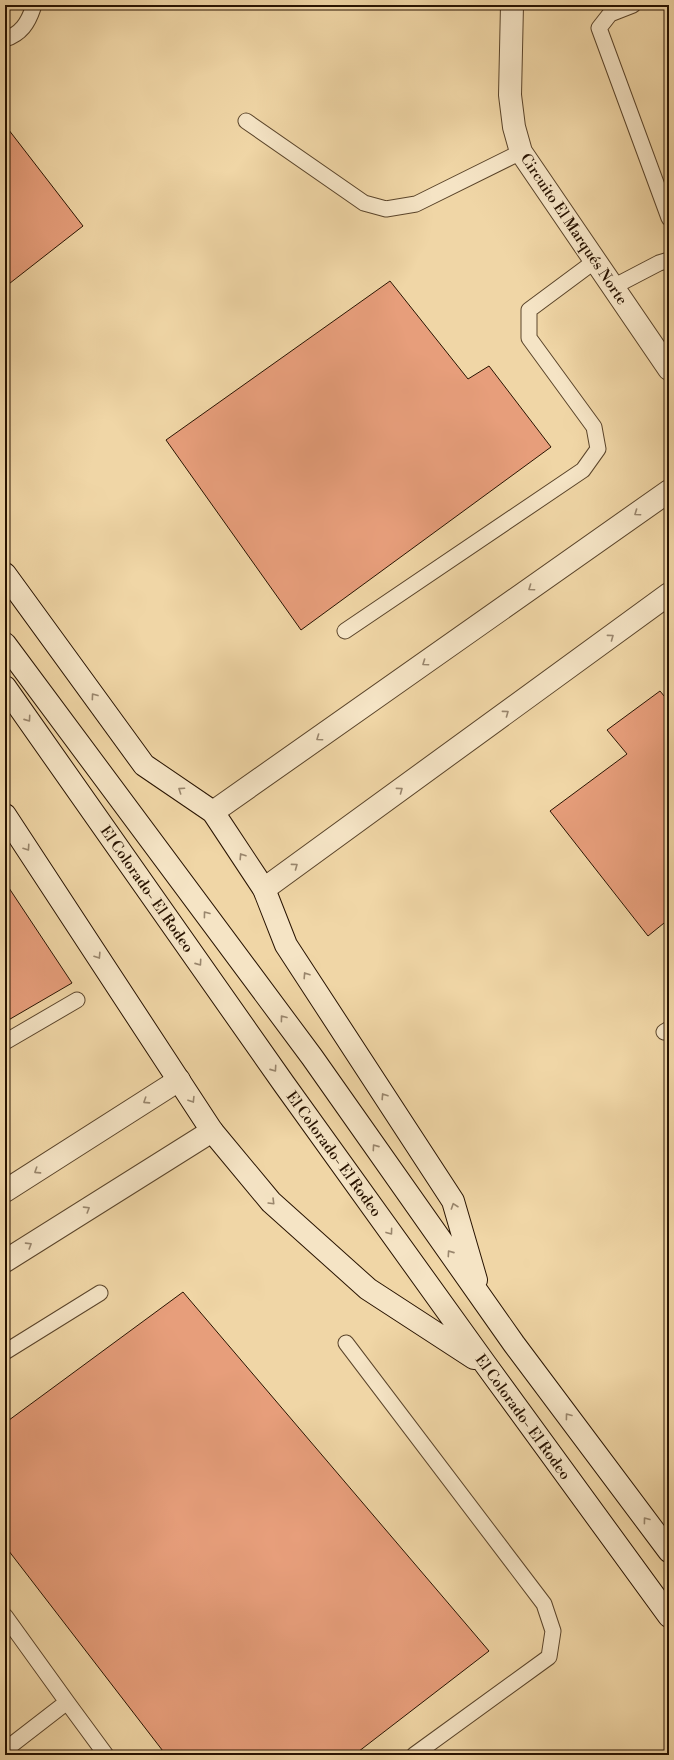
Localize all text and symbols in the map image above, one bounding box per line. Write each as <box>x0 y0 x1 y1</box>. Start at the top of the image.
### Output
street label: Circuito El Marqués Norte <box>516 150 631 309</box>
one-way arrow <box>634 508 641 516</box>
one-way arrow <box>528 583 535 591</box>
one-way arrow <box>606 635 613 642</box>
one-way arrow <box>422 658 429 665</box>
one-way arrow <box>91 693 99 700</box>
one-way arrow <box>501 711 508 718</box>
one-way arrow <box>23 715 30 722</box>
one-way arrow <box>316 733 323 740</box>
one-way arrow <box>178 787 185 795</box>
one-way arrow <box>396 787 403 794</box>
street label: El Colorado- El Rodeo <box>96 822 198 956</box>
one-way arrow <box>22 843 29 850</box>
one-way arrow <box>239 853 247 860</box>
one-way arrow <box>291 864 298 871</box>
one-way arrow <box>203 911 211 918</box>
one-way arrow <box>93 952 101 959</box>
one-way arrow <box>194 959 202 966</box>
one-way arrow <box>303 972 311 979</box>
one-way arrow <box>281 1016 288 1023</box>
one-way arrow <box>269 1065 276 1072</box>
street label: El Colorado- El Rodeo <box>282 1088 386 1221</box>
one-way arrow <box>381 1093 389 1100</box>
one-way arrow <box>144 1096 151 1103</box>
one-way arrow <box>187 1096 195 1103</box>
one-way arrow <box>372 1144 380 1151</box>
one-way arrow <box>34 1166 41 1174</box>
one-way arrow <box>267 1197 275 1205</box>
one-way arrow <box>450 1202 458 1209</box>
one-way arrow <box>83 1207 90 1214</box>
one-way arrow <box>385 1228 393 1235</box>
one-way arrow <box>25 1243 32 1250</box>
one-way arrow <box>448 1251 455 1258</box>
street label: El Colorado- El Rodeo <box>471 1351 575 1484</box>
one-way arrow <box>566 1413 573 1420</box>
one-way arrow <box>643 1517 650 1524</box>

